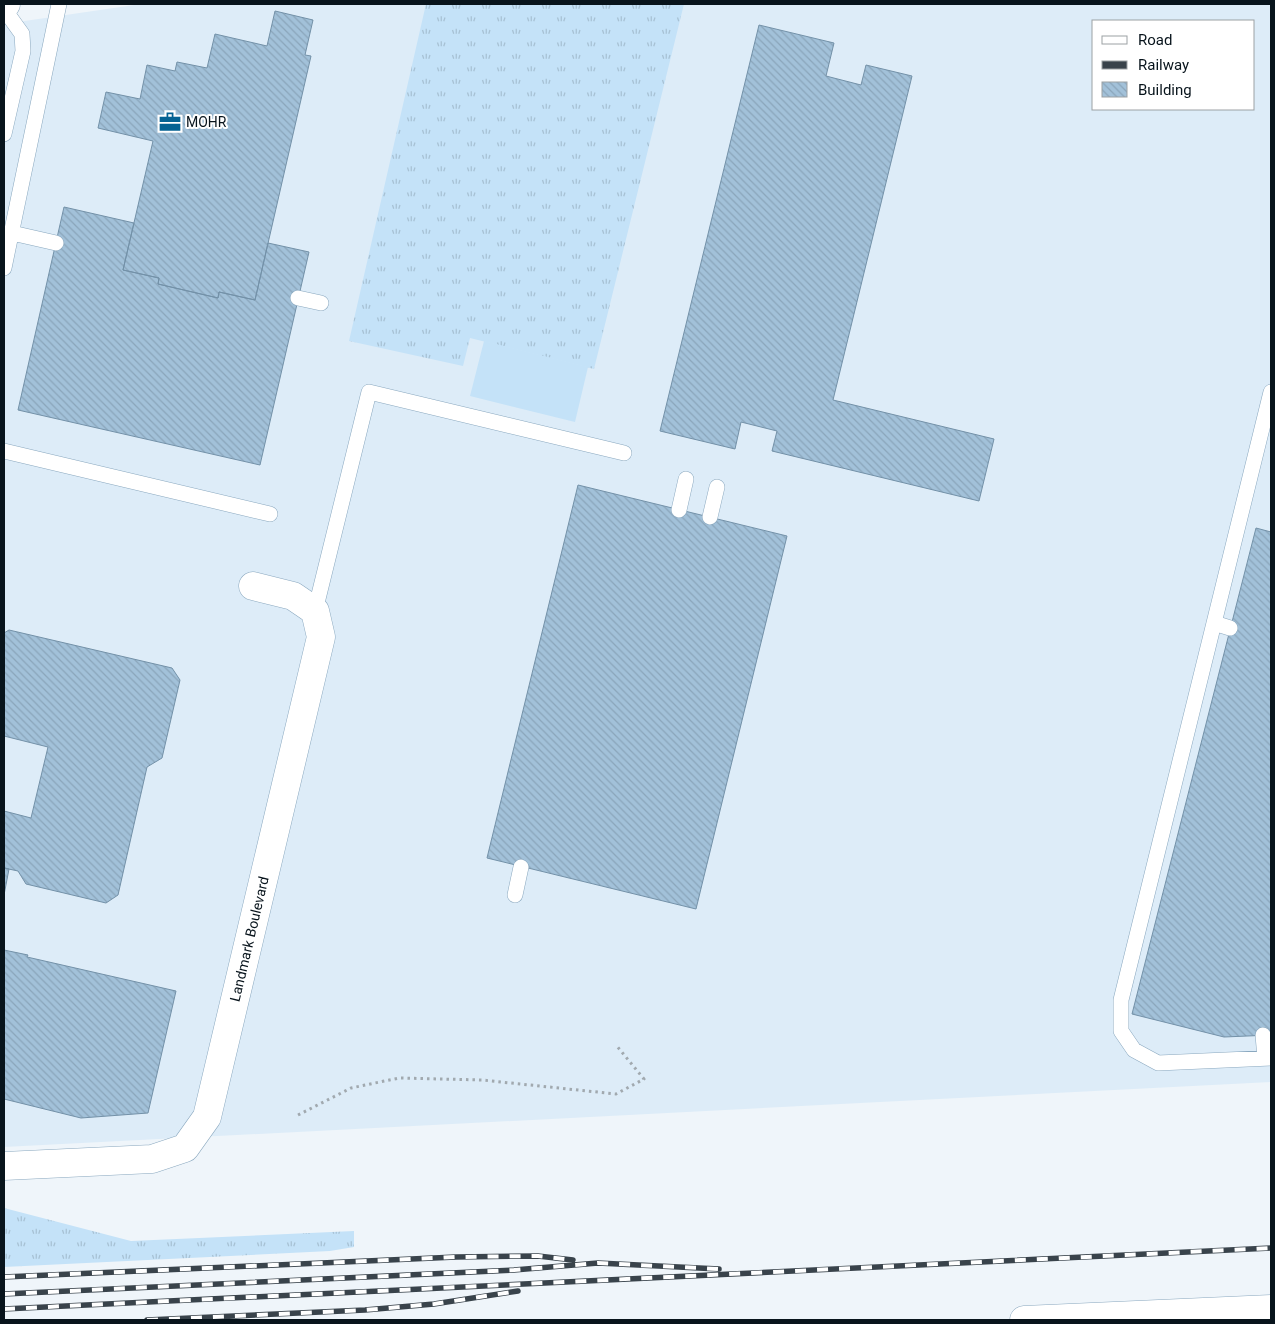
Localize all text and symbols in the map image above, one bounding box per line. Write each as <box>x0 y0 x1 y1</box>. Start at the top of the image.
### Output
legend <box>1092 20 1255 110</box>
text: Road <box>1138 31 1172 49</box>
text: Railway <box>1138 56 1189 74</box>
text: Building <box>1138 81 1192 99</box>
office icon: MOHR <box>157 109 183 135</box>
place label: MOHR <box>186 114 227 130</box>
street label: Landmark Boulevard <box>227 875 272 1003</box>

